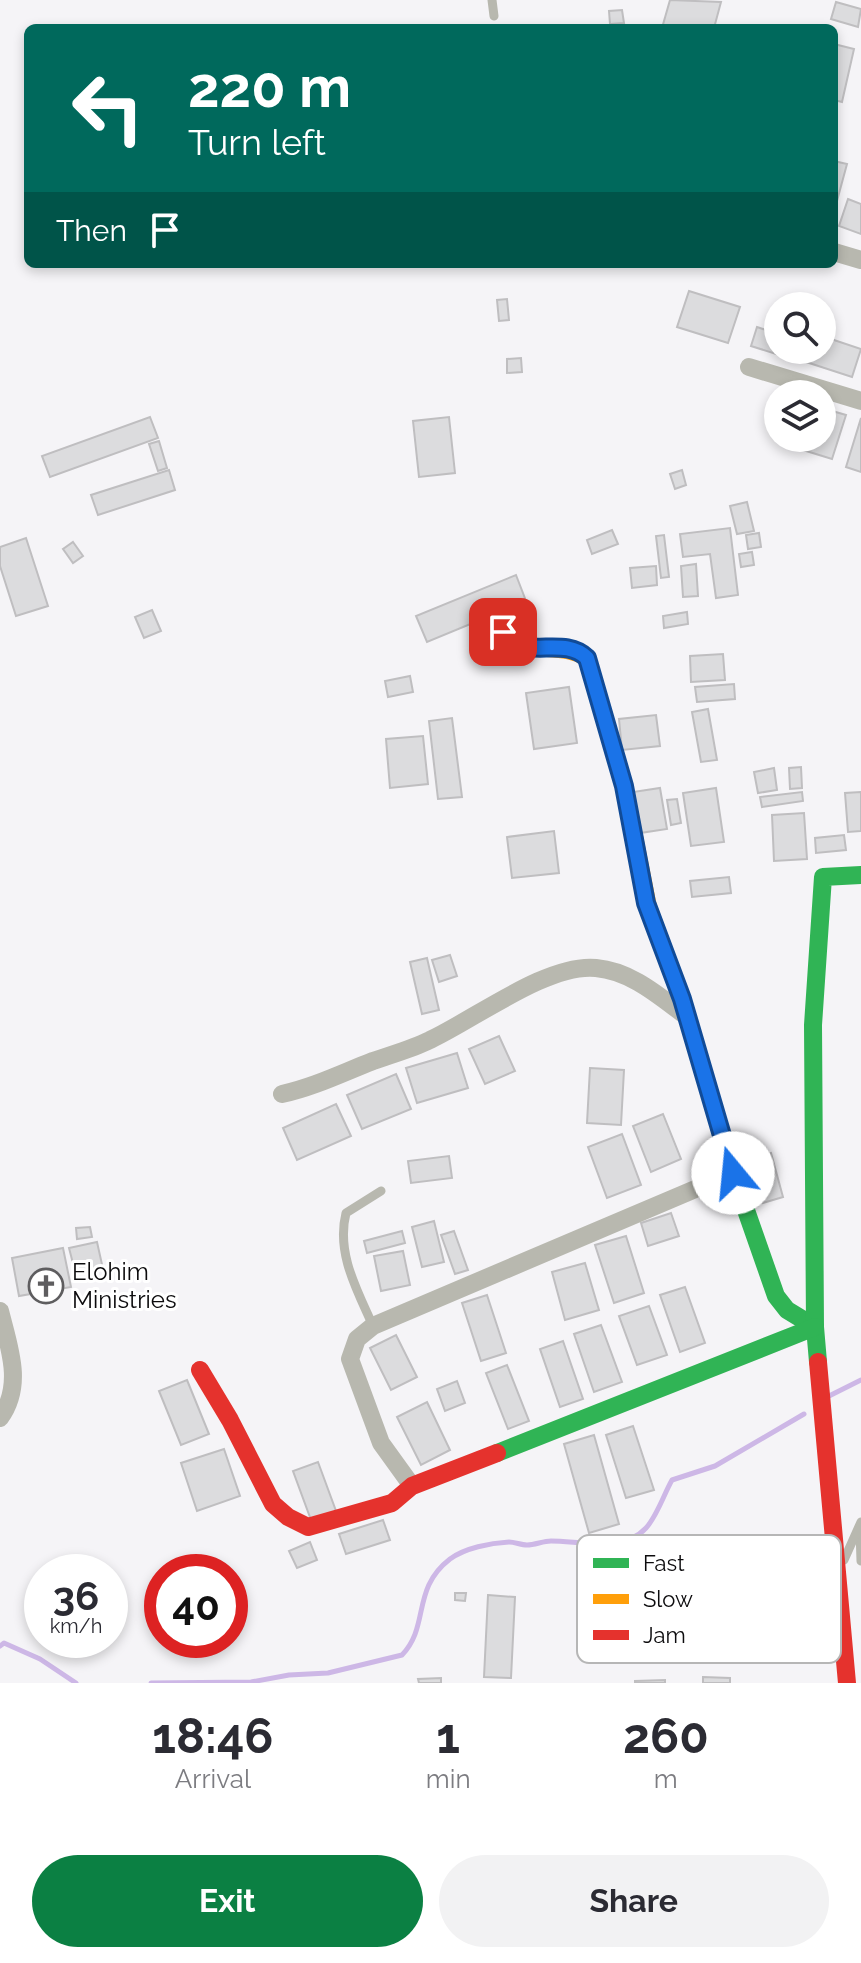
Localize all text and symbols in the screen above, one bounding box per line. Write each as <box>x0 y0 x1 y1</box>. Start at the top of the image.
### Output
text: 220 m <box>188 54 351 120</box>
icon: left <box>56 56 160 160</box>
text: Turn left <box>188 121 326 163</box>
icon: arrive <box>143 208 187 252</box>
text: Then <box>56 213 127 248</box>
map controls <box>764 292 836 452</box>
button: search <box>764 292 836 364</box>
button: layers <box>764 380 836 452</box>
pin <box>469 598 537 666</box>
icon: arrive <box>481 610 525 654</box>
position arrow <box>691 1131 775 1215</box>
place label: Elohim Ministries <box>72 1257 176 1314</box>
church icon: Elohim Ministries <box>27 1267 65 1305</box>
legend <box>577 1535 841 1663</box>
text: Fast <box>643 1550 685 1576</box>
speed limit sign: 40 <box>144 1554 248 1658</box>
text: 36 <box>53 1572 99 1619</box>
text: Slow <box>643 1586 693 1612</box>
text: km/h <box>50 1614 102 1638</box>
text: Jam <box>643 1622 686 1648</box>
text: 18:46 <box>152 1708 273 1764</box>
text: 1 <box>436 1708 460 1764</box>
text: 260 <box>623 1708 709 1764</box>
text: Arrival <box>175 1764 251 1794</box>
text: min <box>426 1764 471 1794</box>
text: m <box>654 1764 678 1794</box>
button: Exit <box>32 1855 423 1947</box>
button: Share <box>439 1855 829 1947</box>

